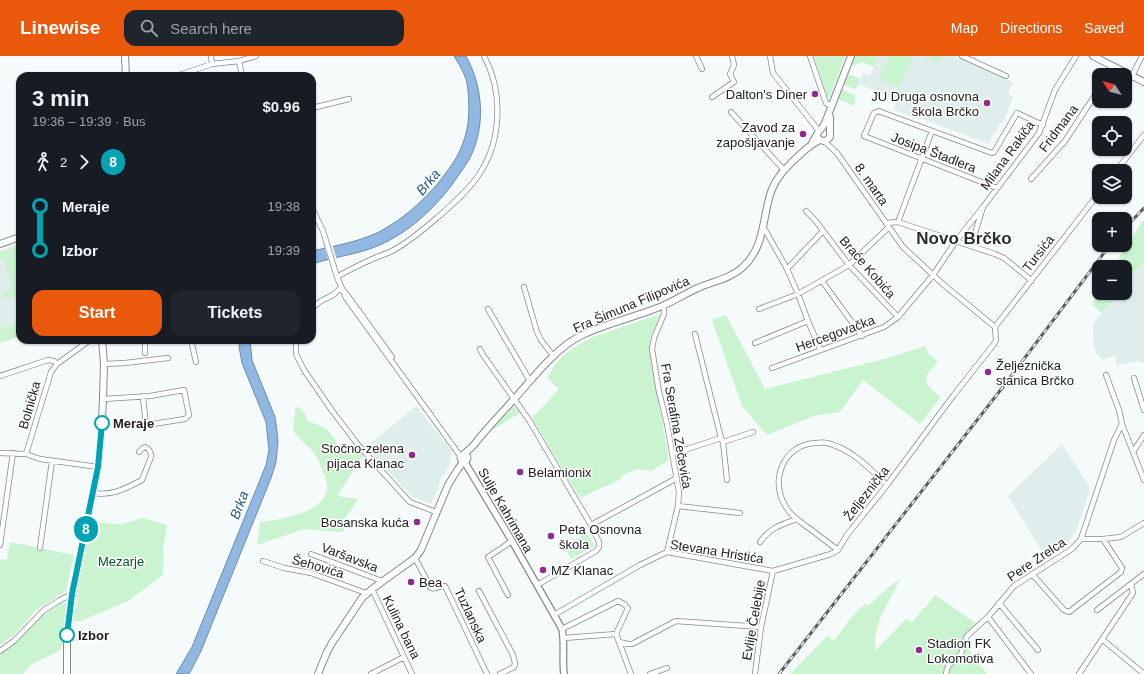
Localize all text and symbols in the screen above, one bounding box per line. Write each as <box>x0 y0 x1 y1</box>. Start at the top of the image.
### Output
search box <box>124 10 404 46</box>
text: Linewise <box>20 17 100 38</box>
icon: search <box>138 17 160 39</box>
text: Search here <box>170 20 252 37</box>
text: Map <box>951 20 978 36</box>
text: Directions <box>1000 20 1062 36</box>
text: Saved <box>1084 20 1124 36</box>
north arrow <box>1092 68 1132 108</box>
map controls <box>1092 68 1132 300</box>
text: 3 min <box>32 86 89 111</box>
place label: Dalton's Diner <box>726 87 808 102</box>
marker: Dalton's Diner <box>810 89 820 99</box>
place label: JU Druga osnovna škola Brčko <box>871 89 980 119</box>
text: $0.96 <box>262 98 300 115</box>
marker: JU Druga osnovna škola Brčko <box>982 98 992 108</box>
street label: Fridmana <box>1036 101 1081 155</box>
text: 19:36 – 19:39 · Bus <box>32 114 145 129</box>
button: locate <box>1092 116 1132 156</box>
street label: Milana Rakiča <box>977 117 1038 193</box>
place label: Zavod za zapošljavanje <box>716 120 796 150</box>
marker: Zavod za zapošljavanje <box>798 129 808 139</box>
street label: Josipa Štadlera <box>889 129 979 176</box>
icon: walk <box>32 151 54 173</box>
icon: forward <box>73 151 95 173</box>
text: 8 <box>109 154 117 170</box>
text: 2 <box>60 155 67 170</box>
street label: 8. marta <box>852 160 892 209</box>
button: layers <box>1092 164 1132 204</box>
water label: Brka <box>413 166 444 198</box>
text: Meraje <box>62 198 110 215</box>
text: 19:38 <box>267 199 300 214</box>
button: + <box>1092 212 1132 252</box>
district label: Novo Brčko <box>916 229 1012 248</box>
street label: Tursića <box>1020 231 1058 275</box>
street label: Braće Kobića <box>837 233 899 302</box>
text: Izbor <box>62 242 98 259</box>
text: 19:39 <box>267 243 300 258</box>
button: − <box>1092 260 1132 300</box>
street label: Fra Šimuna Filipovića <box>571 273 692 336</box>
button: Start <box>32 290 162 336</box>
button: Tickets <box>170 290 300 336</box>
street label: Hercegovačka <box>794 312 877 355</box>
place label: Željeznička stanica Brčko <box>996 358 1074 388</box>
street label: Fra Serafina Zečevića <box>658 362 695 491</box>
marker: Željeznička stanica Brčko <box>983 367 993 377</box>
street label: Bolnička <box>15 379 44 431</box>
marker: Meraje <box>94 415 110 431</box>
place label: Meraje <box>113 416 154 431</box>
place label: Stočno-zelena pijaca Klanac <box>321 441 405 471</box>
marker: Stočno-zelena pijaca Klanac <box>407 450 417 460</box>
street label: Željeznička <box>840 462 893 524</box>
street label: Sulje Kahrimana <box>475 465 536 556</box>
place label: Belamionix <box>528 465 592 480</box>
marker: Belamionix <box>515 467 525 477</box>
water label: Brka <box>226 489 252 521</box>
place label: Bosanska kuća <box>321 515 410 530</box>
line badge: 8 <box>73 516 99 542</box>
marker: Bosanska kuća <box>412 517 422 527</box>
text: 8 <box>82 521 90 537</box>
place label: Peta Osnovna škola <box>559 522 642 552</box>
marker: Peta Osnovna škola <box>546 531 556 541</box>
street label: Pere Zrelca <box>1004 534 1069 584</box>
street label: Stevana Hristića <box>669 537 766 566</box>
street label: Varšavska <box>319 540 381 575</box>
street label: Šehovića <box>290 552 346 581</box>
park label: Mezarje <box>98 554 144 569</box>
place label: MZ Klanac <box>551 563 614 578</box>
marker: MZ Klanac <box>538 565 548 575</box>
place label: Bea <box>419 575 443 590</box>
marker: Bea <box>406 577 416 587</box>
street label: Evlije Čelebije <box>739 579 768 662</box>
street label: Tuzlanska <box>451 585 490 646</box>
street label: Kulina bana <box>380 593 424 662</box>
marker: Izbor <box>59 627 75 643</box>
place label: Izbor <box>78 628 109 643</box>
place label: Stadion FK Lokomotiva <box>927 636 994 666</box>
marker: Stadion FK Lokomotiva <box>914 645 924 655</box>

